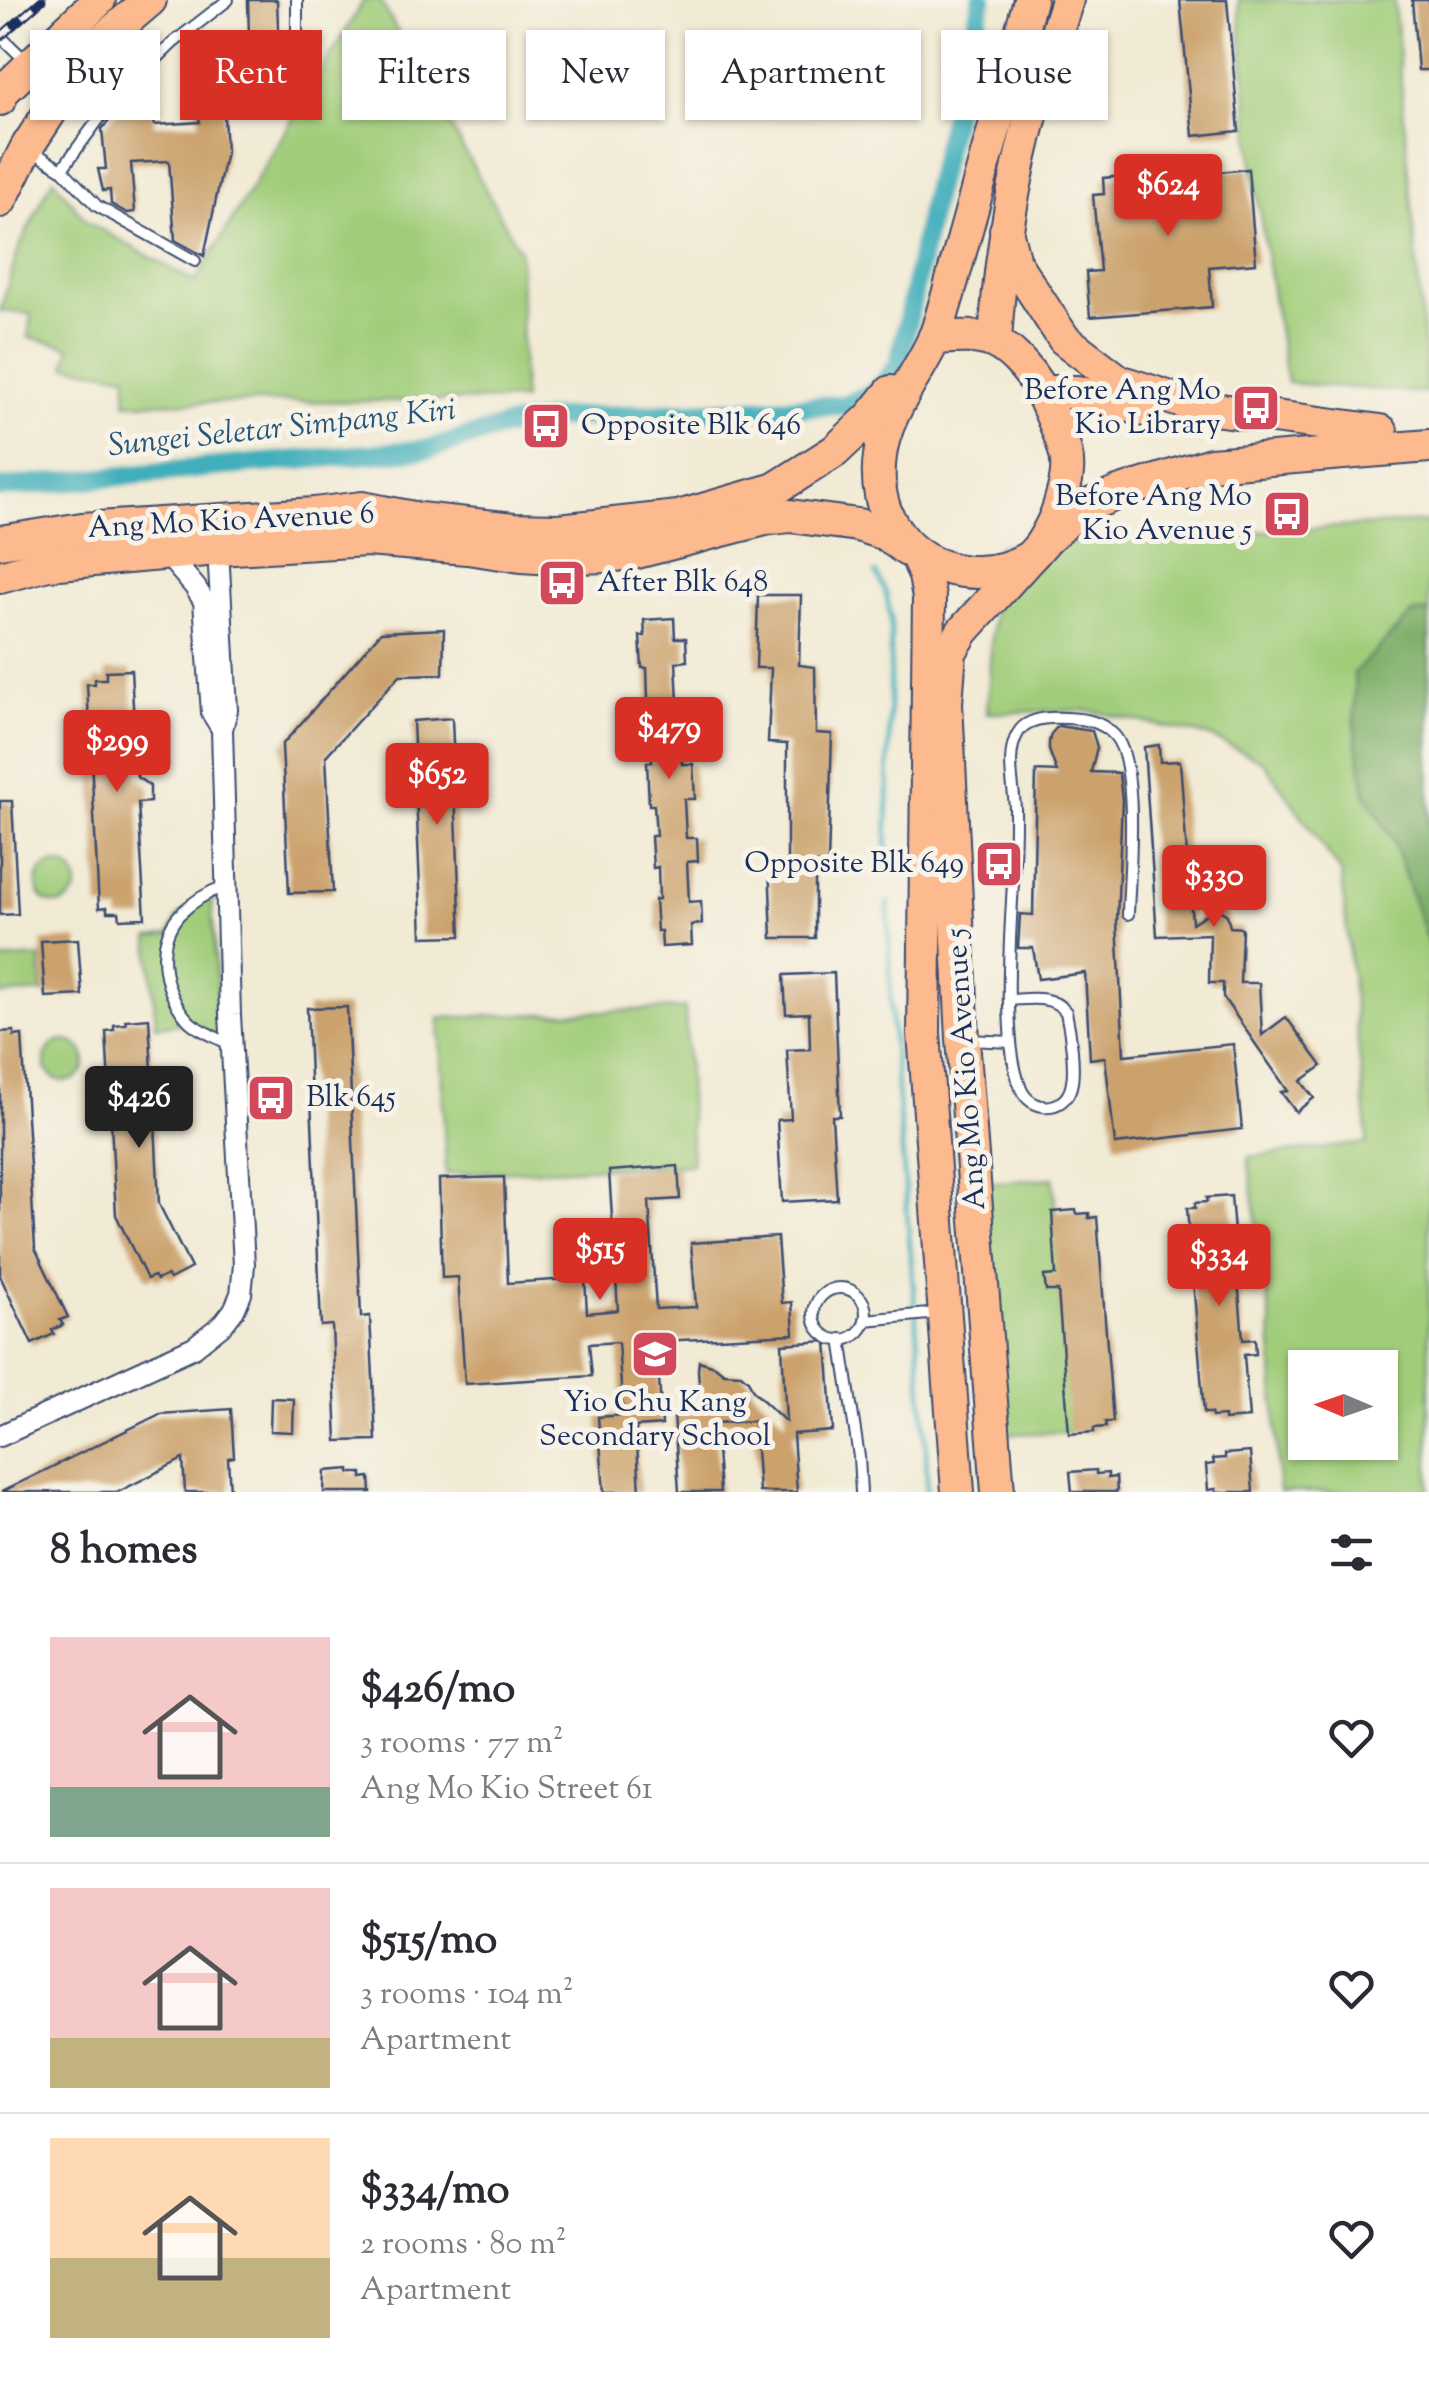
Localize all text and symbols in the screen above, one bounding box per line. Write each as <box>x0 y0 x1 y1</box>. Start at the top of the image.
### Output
chip: Buy <box>30 30 160 120</box>
chip: Rent <box>180 30 322 120</box>
chip: Filters <box>342 30 506 120</box>
chip: New <box>526 30 665 120</box>
chip: Apartment <box>685 30 921 120</box>
chip: House <box>941 30 1108 120</box>
pin: $624 <box>1109 154 1227 239</box>
text: $624 <box>1136 163 1200 209</box>
place label: Before Ang Mo Kio Library <box>1024 370 1221 447</box>
bus stop icon: Before Ang Mo Kio Library <box>1230 382 1282 434</box>
water label: Sungei Seletar Simpang Kiri <box>106 388 458 470</box>
bus stop icon: Opposite Blk 646 <box>520 400 572 452</box>
place label: Opposite Blk 646 <box>581 405 801 448</box>
place label: Before Ang Mo Kio Avenue 5 <box>1055 476 1252 553</box>
bus stop icon: Before Ang Mo Kio Avenue 5 <box>1261 488 1313 540</box>
street label: Ang Mo Kio Avenue 6 <box>86 493 376 551</box>
bus stop icon: After Blk 648 <box>536 557 588 609</box>
place label: After Blk 648 <box>597 562 768 605</box>
pin: $479 <box>610 697 728 782</box>
text: $479 <box>637 706 701 752</box>
pin: $299 <box>58 710 176 795</box>
text: $299 <box>85 719 149 765</box>
pin: $652 <box>378 743 496 828</box>
text: $652 <box>408 752 466 798</box>
bus stop icon: Opposite Blk 649 <box>973 838 1025 890</box>
place label: Opposite Blk 649 <box>744 843 964 886</box>
pin: $330 <box>1155 845 1273 930</box>
text: $330 <box>1184 854 1244 900</box>
street label: Ang Mo Kio Avenue 5 <box>936 927 998 1211</box>
pin: $426 <box>80 1066 198 1151</box>
bus stop icon: Blk 645 <box>245 1072 297 1124</box>
text: $426 <box>107 1075 171 1121</box>
place label: Blk 645 <box>306 1077 396 1120</box>
pin: $515 <box>541 1218 659 1303</box>
pin: $334 <box>1160 1224 1278 1309</box>
text: $515 <box>575 1227 625 1273</box>
text: $334 <box>1189 1233 1249 1279</box>
school or university icon: Yio Chu Kang Secondary School <box>629 1328 681 1380</box>
north arrow <box>1288 1350 1398 1460</box>
map controls <box>1288 1350 1398 1460</box>
place label: Yio Chu Kang Secondary School <box>539 1382 771 1459</box>
text: 8 homes <box>50 1522 198 1582</box>
icon: filters <box>1324 1525 1379 1580</box>
text: $426/mo <box>360 1661 515 1721</box>
icon: home <box>130 1677 250 1797</box>
icon: heart <box>1324 1710 1379 1765</box>
text: 3 rooms · 77 m² <box>360 1721 564 1767</box>
text: Ang Mo Kio Street 61 <box>360 1767 653 1813</box>
text: $515/mo <box>360 1912 497 1972</box>
icon: home <box>130 1928 250 2048</box>
icon: heart <box>1324 1961 1379 2016</box>
text: 3 rooms · 104 m² <box>360 1972 574 2018</box>
text: Apartment <box>360 2018 511 2064</box>
text: $334/mo <box>360 2162 509 2222</box>
icon: home <box>130 2178 250 2298</box>
icon: heart <box>1324 2211 1379 2266</box>
text: 2 rooms · 80 m² <box>360 2222 567 2268</box>
text: Apartment <box>360 2268 511 2314</box>

